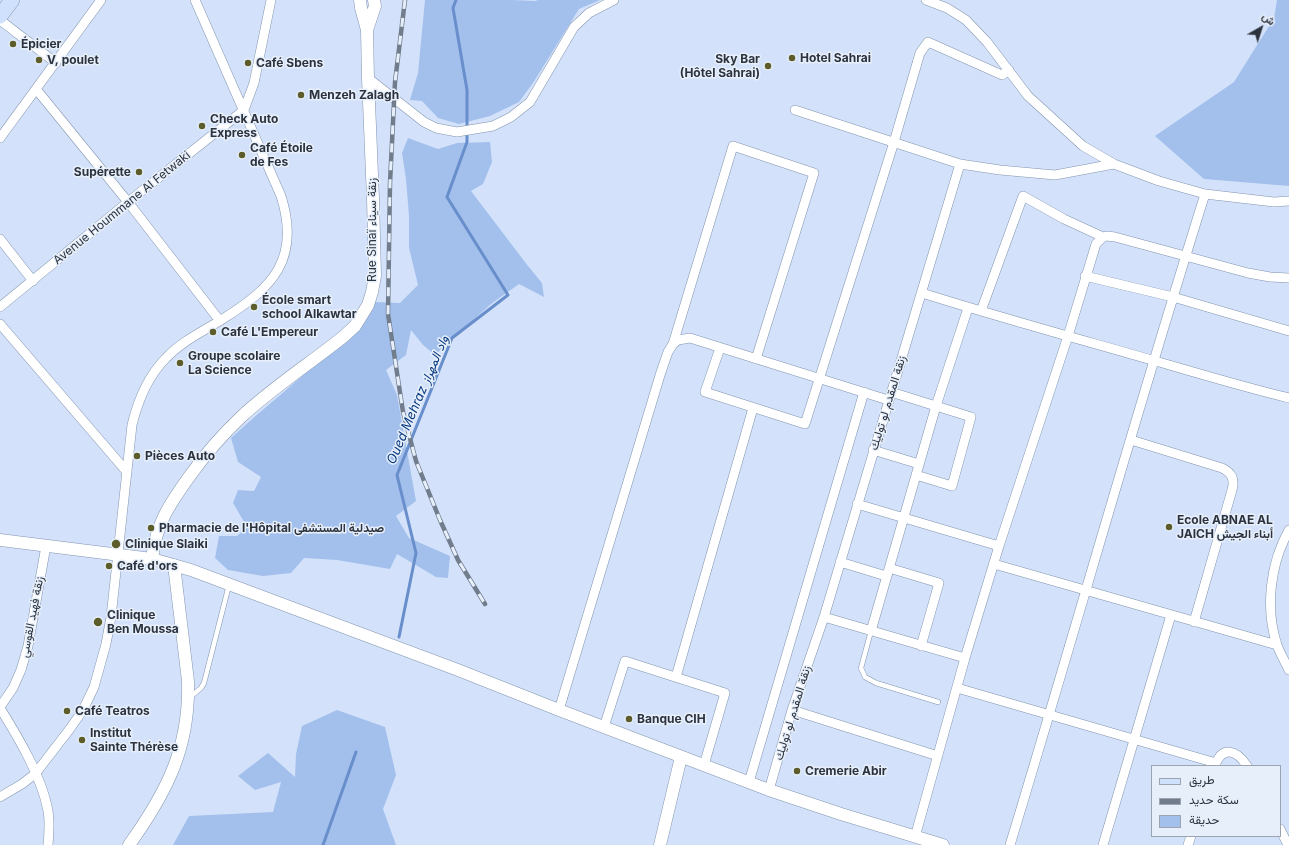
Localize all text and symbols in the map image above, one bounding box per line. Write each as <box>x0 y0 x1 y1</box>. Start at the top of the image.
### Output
north arrow <box>1241 8 1281 48</box>
text: ش <box>1259 9 1278 28</box>
place label: Épicier <box>21 37 61 51</box>
marker: Épicier <box>8 39 18 49</box>
place label: Hotel Sahrai <box>800 51 871 65</box>
place label: Sky Bar (Hôtel Sahrai) <box>680 52 760 80</box>
place label: V, poulet <box>47 53 99 67</box>
marker: Hotel Sahrai <box>787 53 797 63</box>
marker: V, poulet <box>34 55 44 65</box>
place label: Café Sbens <box>256 56 323 70</box>
marker: Café Sbens <box>243 58 253 68</box>
marker: Sky Bar (Hôtel Sahrai) <box>763 61 773 71</box>
place label: Menzeh Zalagh <box>309 88 399 102</box>
marker: Menzeh Zalagh <box>296 90 306 100</box>
place label: Check Auto Express <box>210 112 278 140</box>
marker: Check Auto Express <box>197 121 207 131</box>
place label: Café Étoile de Fes <box>250 141 313 169</box>
street label: Avenue Hoummane Al Fetwaki <box>51 148 193 268</box>
marker: Café Étoile de Fes <box>237 150 247 160</box>
place label: Supérette <box>74 165 131 179</box>
marker: Supérette <box>134 167 144 177</box>
street label: Rue Sinaï زنقة سيناء <box>365 178 379 282</box>
place label: École smart school Alkawtar <box>262 293 357 321</box>
marker: École smart school Alkawtar <box>249 302 259 312</box>
place label: Café L'Empereur <box>221 325 318 339</box>
marker: Café L'Empereur <box>208 327 218 337</box>
water label: Oued Mehraz واد المهراز <box>384 333 452 467</box>
place label: Groupe scolaire La Science <box>188 349 280 377</box>
street label: زنقة المقدم لو توليك <box>867 354 909 452</box>
marker: Groupe scolaire La Science <box>175 358 185 368</box>
place label: Pièces Auto <box>145 449 215 463</box>
marker: Pièces Auto <box>132 451 142 461</box>
place label: Ecole ABNAE AL JAICH أبناء الجيش <box>1177 513 1273 541</box>
place label: Pharmacie de l'Hôpital صيدلية المستشفى <box>159 521 384 535</box>
marker: Ecole ABNAE AL JAICH أبناء الجيش <box>1164 522 1174 532</box>
marker: Pharmacie de l'Hôpital صيدلية المستشفى <box>146 523 156 533</box>
place label: Clinique Slaiki <box>125 537 208 551</box>
marker: Clinique Slaiki <box>110 538 122 550</box>
place label: Café d'ors <box>117 559 178 573</box>
marker: Café d'ors <box>104 561 114 571</box>
street label: زنقة فهيد القوسي <box>17 575 47 659</box>
place label: Clinique Ben Moussa <box>107 608 179 636</box>
marker: Clinique Ben Moussa <box>92 616 104 628</box>
street label: زنقة المقدم لو توليك <box>772 664 814 762</box>
place label: Café Teatros <box>75 704 150 718</box>
marker: Café Teatros <box>62 706 72 716</box>
place label: Banque CIH <box>637 712 706 726</box>
marker: Banque CIH <box>624 714 634 724</box>
place label: Institut Sainte Thérèse <box>90 726 178 754</box>
marker: Institut Sainte Thérèse <box>77 735 87 745</box>
place label: Cremerie Abir <box>805 764 887 778</box>
legend <box>1151 765 1281 837</box>
marker: Cremerie Abir <box>792 766 802 776</box>
text: طريق <box>1189 772 1214 787</box>
text: سكة حديد <box>1189 792 1239 807</box>
text: حديقة <box>1189 812 1219 827</box>

